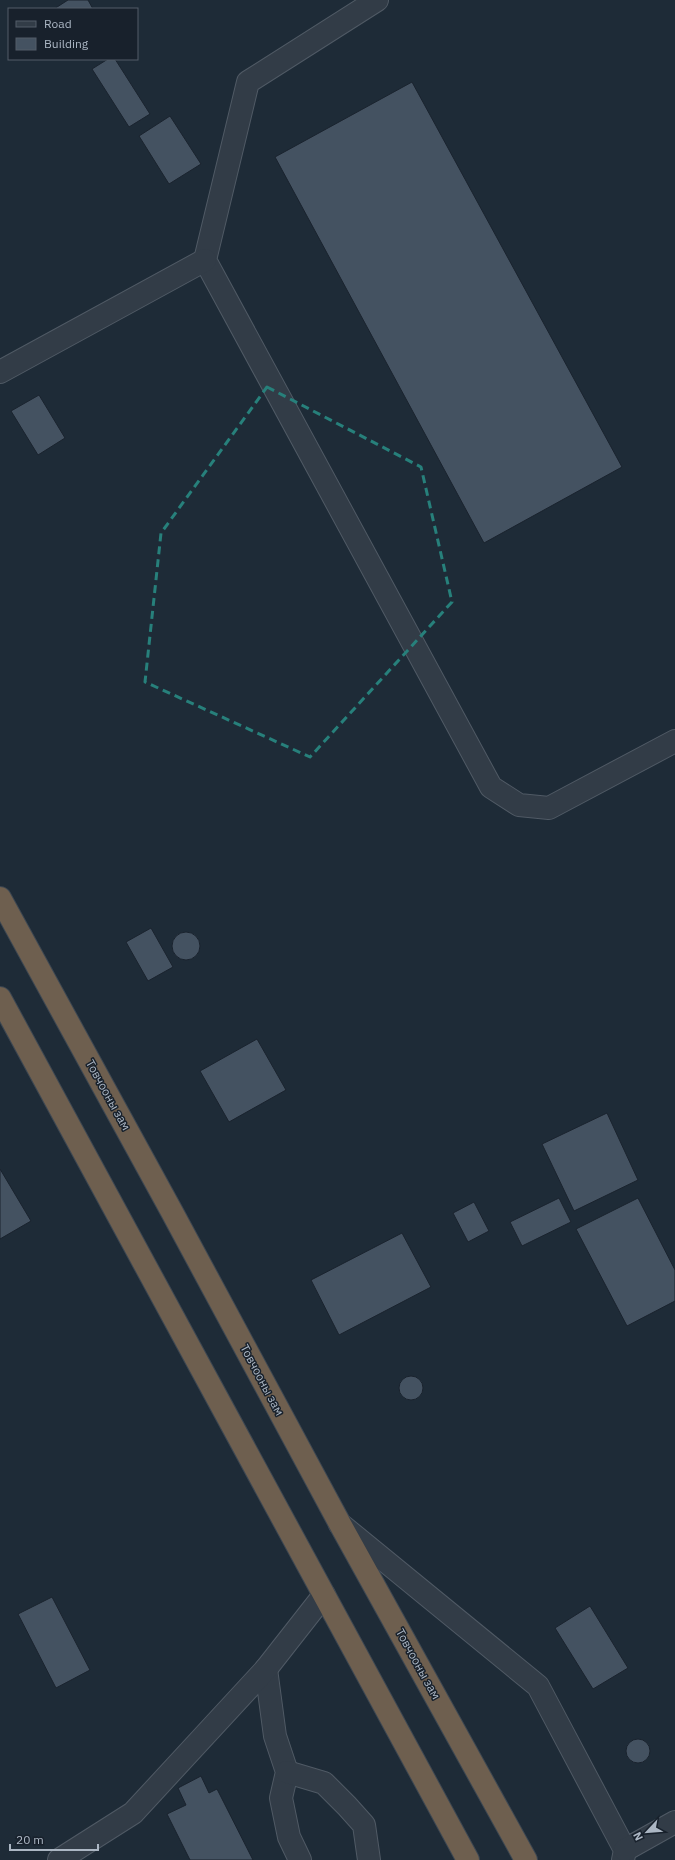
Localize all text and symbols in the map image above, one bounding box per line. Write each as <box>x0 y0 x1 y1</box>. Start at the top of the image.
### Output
legend <box>8 8 138 60</box>
text: Road <box>44 16 72 31</box>
text: Building <box>44 36 89 51</box>
street label: Товчооны зам <box>83 1057 134 1133</box>
street label: Товчооны зам <box>237 1342 288 1418</box>
street label: Товчооны зам <box>393 1626 444 1702</box>
north arrow <box>627 1812 667 1852</box>
scale bar <box>10 1826 98 1852</box>
text: N <box>630 1830 646 1843</box>
text: 20 m <box>16 1832 44 1847</box>

